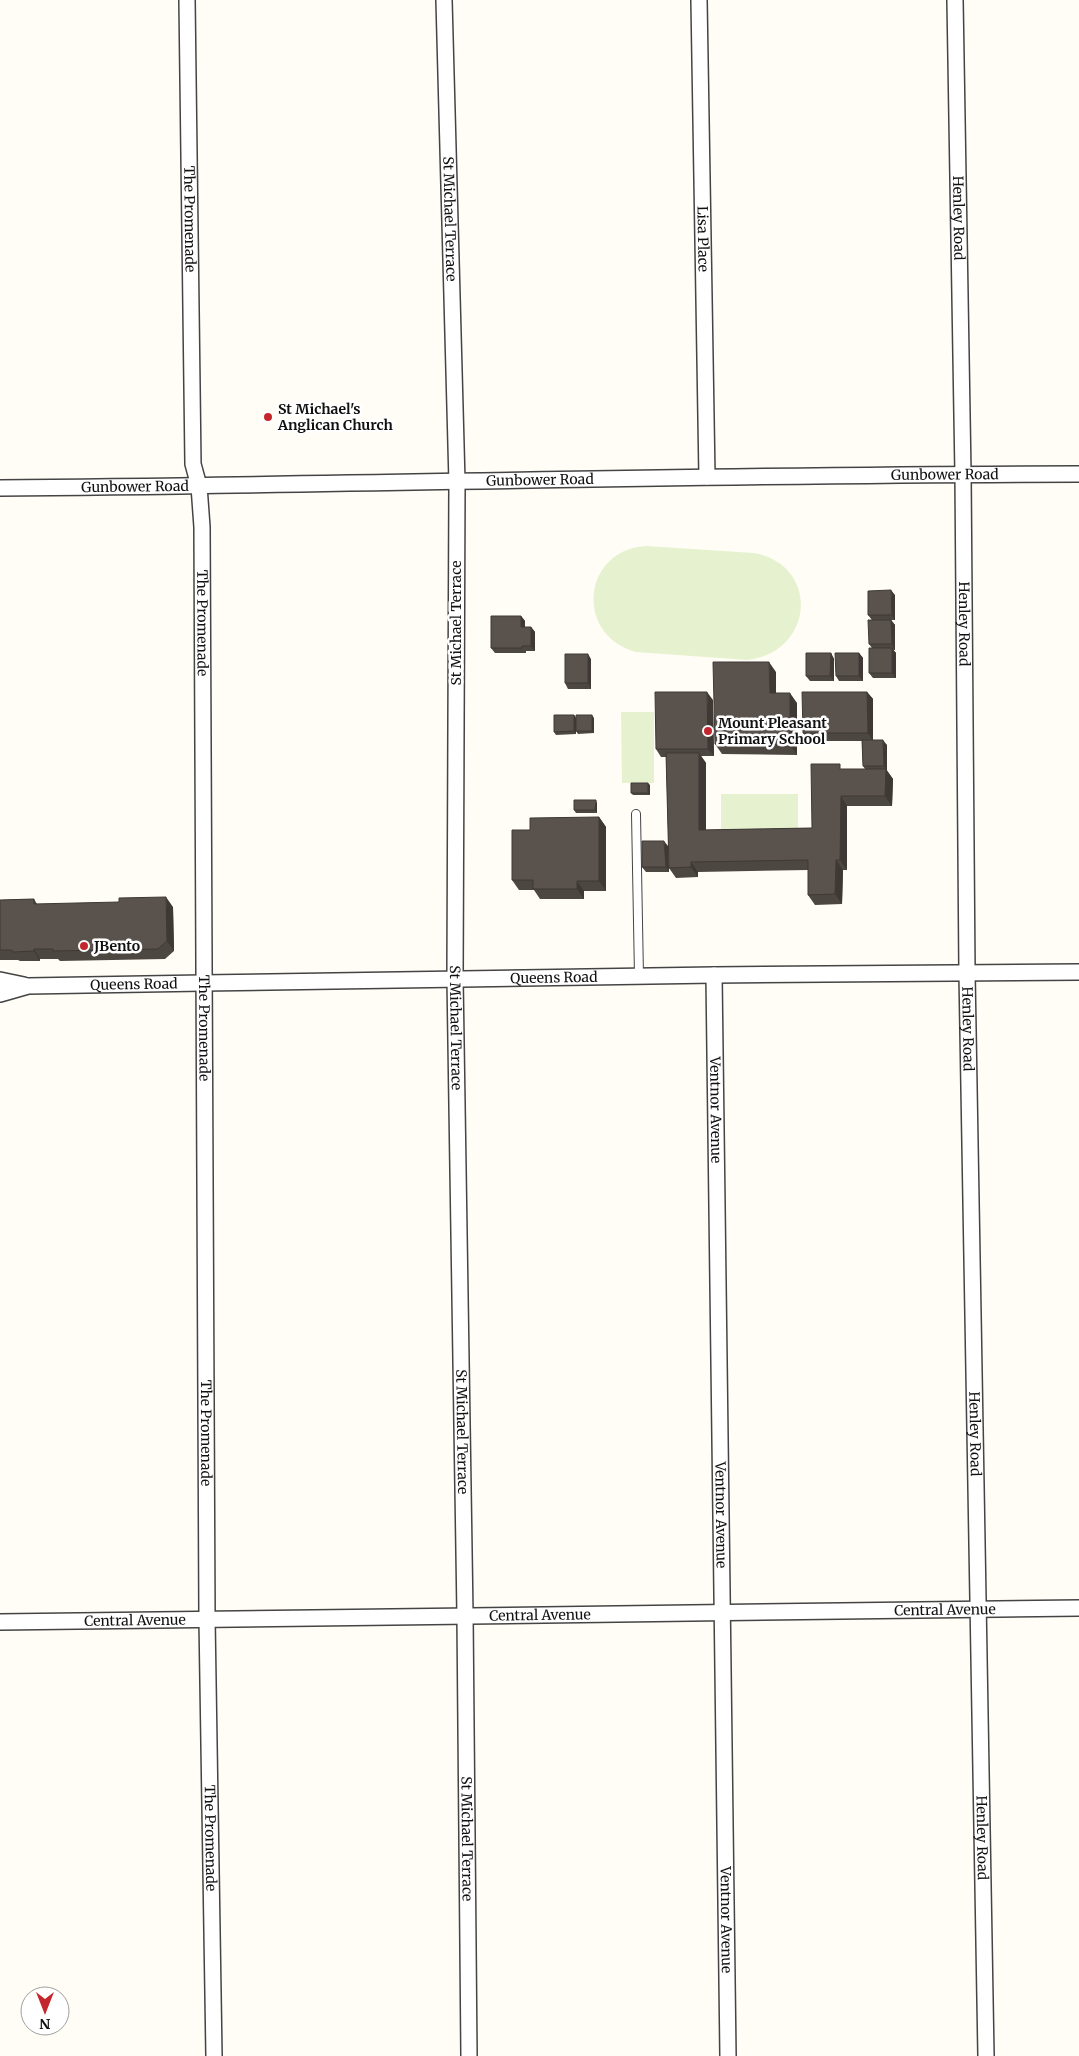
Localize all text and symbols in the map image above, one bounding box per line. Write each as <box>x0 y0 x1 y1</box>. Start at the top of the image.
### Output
street label: St Michael Terrace <box>439 156 461 282</box>
street label: The Promenade <box>180 166 200 272</box>
street label: Henley Road <box>949 175 968 261</box>
street label: Lisa Place <box>693 206 713 272</box>
place label: St Michael's Anglican Church <box>277 400 393 434</box>
marker: St Michael's Anglican Church <box>262 411 274 423</box>
street label: Gunbower Road <box>891 465 999 484</box>
street label: Gunbower Road <box>486 470 594 490</box>
street label: Gunbower Road <box>81 477 190 496</box>
street label: St Michael Terrace <box>447 561 465 685</box>
street label: The Promenade <box>193 570 212 676</box>
street label: Henley Road <box>955 581 974 667</box>
place label: Mount Pleasant Primary School <box>718 714 827 748</box>
marker: Mount Pleasant Primary School <box>702 725 714 737</box>
place label: JBento <box>93 937 140 955</box>
marker: JBento <box>78 940 90 952</box>
street label: St Michael Terrace <box>446 965 466 1090</box>
street label: Queens Road <box>510 968 598 987</box>
street label: Queens Road <box>90 974 178 994</box>
street label: The Promenade <box>195 975 214 1081</box>
street label: Henley Road <box>958 986 978 1072</box>
street label: Ventnor Avenue <box>706 1056 725 1163</box>
street label: St Michael Terrace <box>452 1369 472 1494</box>
street label: The Promenade <box>197 1380 215 1486</box>
street label: Henley Road <box>965 1391 985 1477</box>
street label: Ventnor Avenue <box>711 1460 731 1568</box>
street label: Central Avenue <box>894 1600 996 1619</box>
street label: Central Avenue <box>489 1605 591 1625</box>
street label: Central Avenue <box>84 1611 186 1630</box>
street label: St Michael Terrace <box>457 1776 477 1901</box>
street label: The Promenade <box>201 1785 220 1891</box>
street label: Henley Road <box>972 1795 992 1881</box>
street label: Ventnor Avenue <box>717 1865 736 1973</box>
north arrow <box>20 1986 70 2036</box>
text: N <box>39 2015 51 2033</box>

